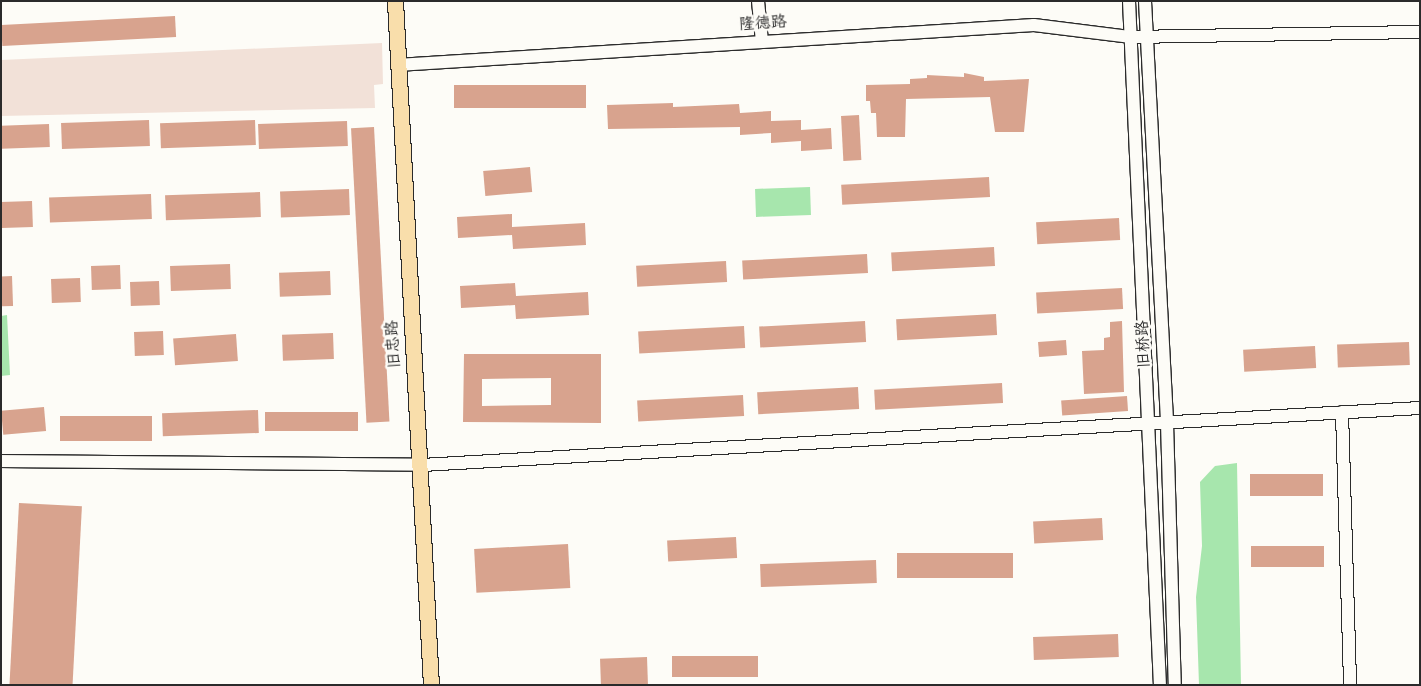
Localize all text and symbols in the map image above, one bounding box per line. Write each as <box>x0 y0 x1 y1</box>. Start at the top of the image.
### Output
street label: 隆德路 <box>738 15 788 37</box>
street label: 旧忠路 <box>385 319 407 369</box>
street label: 旧桥路 <box>1135 320 1157 368</box>

